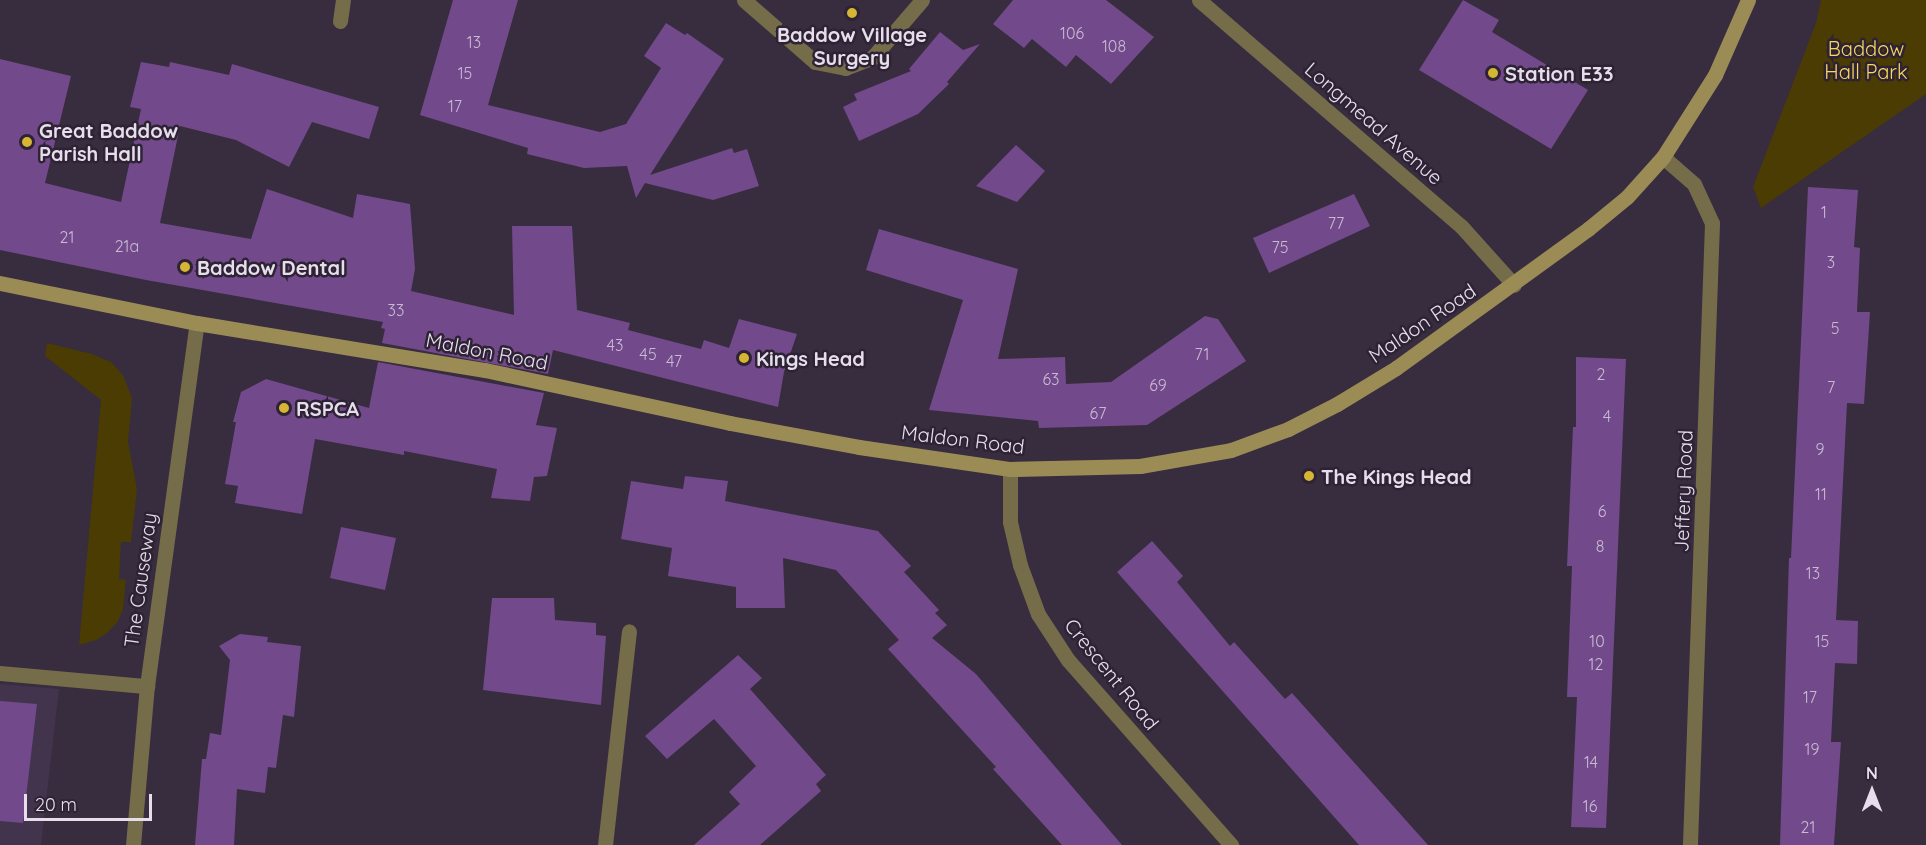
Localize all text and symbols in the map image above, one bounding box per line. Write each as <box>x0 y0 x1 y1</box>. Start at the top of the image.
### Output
marker: Baddow Village Surgery <box>845 6 859 20</box>
place label: Baddow Village Surgery <box>777 22 927 69</box>
house number: 106 <box>1060 23 1084 43</box>
house number: 13 <box>467 32 481 52</box>
house number: 108 <box>1102 36 1126 56</box>
park label: Baddow Hall Park <box>1824 37 1908 84</box>
street label: Longmead Avenue <box>1300 57 1448 189</box>
place label: Station E33 <box>1505 61 1613 85</box>
house number: 15 <box>458 63 472 83</box>
marker: Station E33 <box>1486 66 1500 80</box>
house number: 17 <box>448 96 462 116</box>
place label: Great Baddow Parish Hall <box>39 118 178 165</box>
marker: Great Baddow Parish Hall <box>20 135 34 149</box>
house number: 1 <box>1821 202 1827 222</box>
house number: 77 <box>1328 213 1344 233</box>
house number: 21 <box>60 227 74 247</box>
house number: 21a <box>115 236 139 256</box>
house number: 75 <box>1272 237 1288 257</box>
house number: 3 <box>1827 252 1835 272</box>
place label: Baddow Dental <box>197 255 346 279</box>
marker: Baddow Dental <box>178 260 192 274</box>
street label: Maldon Road <box>1364 278 1480 368</box>
house number: 33 <box>388 300 404 320</box>
house number: 5 <box>1831 318 1839 338</box>
street label: Maldon Road <box>424 327 550 375</box>
house number: 43 <box>607 335 623 355</box>
house number: 45 <box>639 344 657 364</box>
house number: 71 <box>1195 344 1209 364</box>
place label: Kings Head <box>756 346 865 370</box>
house number: 47 <box>666 351 682 371</box>
marker: Kings Head <box>737 351 751 365</box>
house number: 2 <box>1597 364 1605 384</box>
house number: 63 <box>1043 369 1059 389</box>
house number: 69 <box>1149 375 1167 395</box>
house number: 7 <box>1827 377 1835 397</box>
place label: RSPCA <box>296 396 359 420</box>
marker: RSPCA <box>277 401 291 415</box>
house number: 67 <box>1090 403 1106 423</box>
house number: 4 <box>1603 406 1611 426</box>
street label: Maldon Road <box>900 420 1026 458</box>
street label: Jeffery Road <box>1669 429 1697 553</box>
house number: 9 <box>1816 439 1824 459</box>
place label: The Kings Head <box>1321 464 1472 488</box>
marker: The Kings Head <box>1302 469 1316 483</box>
house number: 11 <box>1815 484 1827 504</box>
house number: 6 <box>1598 501 1606 521</box>
street label: The Causeway <box>119 511 161 649</box>
house number: 8 <box>1596 536 1604 556</box>
house number: 13 <box>1806 563 1820 583</box>
street label: Crescent Road <box>1060 614 1164 734</box>
house number: 10 <box>1589 631 1605 651</box>
house number: 15 <box>1815 631 1829 651</box>
house number: 12 <box>1589 654 1603 674</box>
house number: 17 <box>1803 687 1817 707</box>
house number: 19 <box>1805 739 1819 759</box>
house number: 14 <box>1584 752 1598 772</box>
north arrow <box>1842 761 1902 821</box>
text: N <box>1866 763 1878 783</box>
scale bar <box>27 782 154 820</box>
text: 20 m <box>35 793 77 816</box>
house number: 16 <box>1583 796 1597 816</box>
house number: 21 <box>1801 817 1815 837</box>

